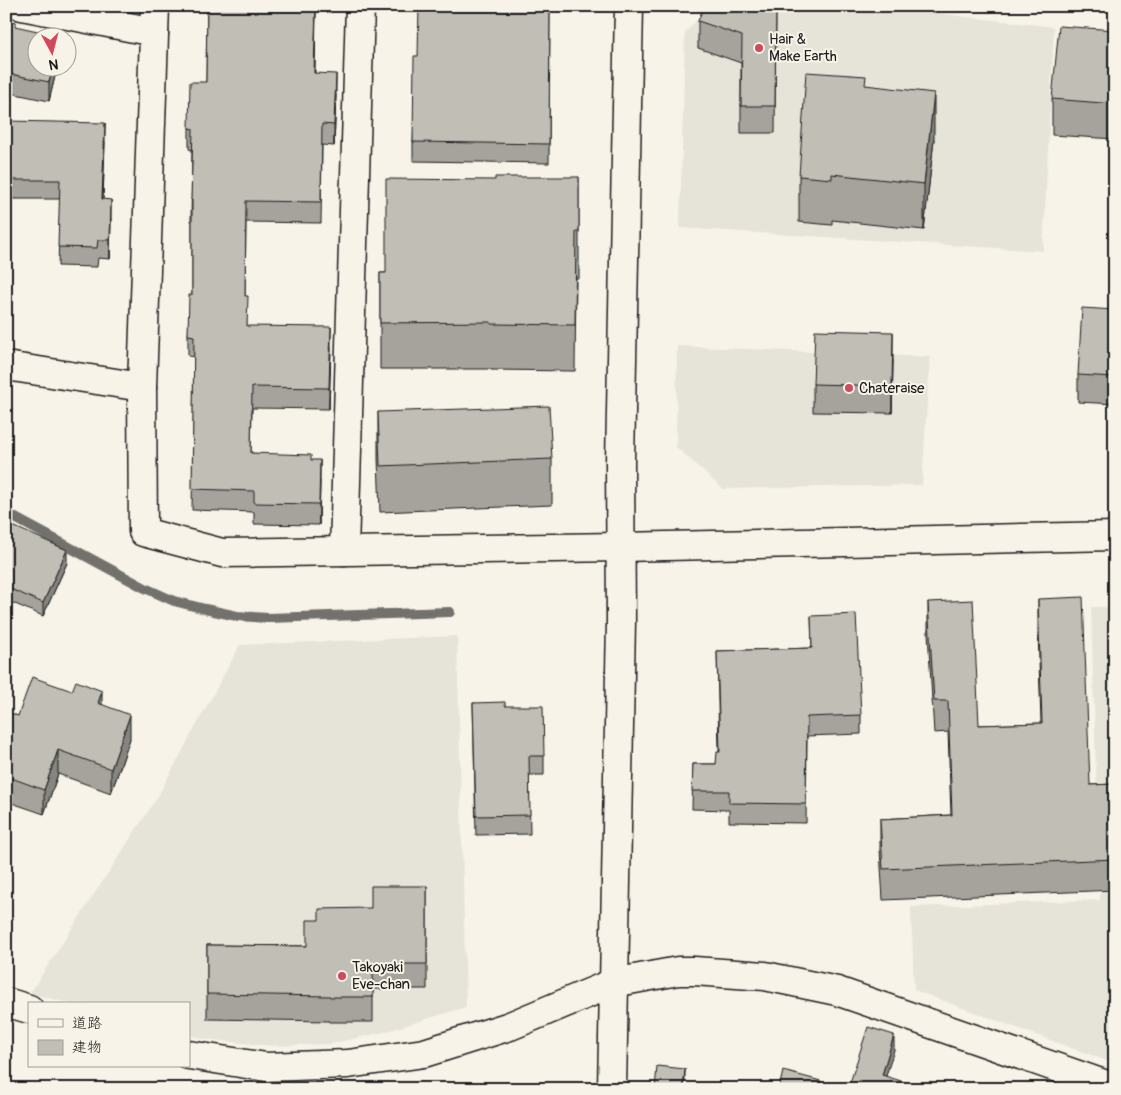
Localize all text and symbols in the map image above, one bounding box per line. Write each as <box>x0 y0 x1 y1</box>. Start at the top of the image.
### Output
north arrow <box>28 28 78 78</box>
place label: Hair & Make Earth <box>769 30 837 66</box>
marker: Hair & Make Earth <box>753 42 765 54</box>
text: N <box>48 55 59 73</box>
place label: Chateraise <box>859 379 925 398</box>
marker: Chateraise <box>843 382 855 394</box>
place label: Takoyaki Eve-chan <box>352 958 410 994</box>
marker: Takoyaki Eve-chan <box>336 970 348 982</box>
legend <box>28 1002 190 1068</box>
text: 道路 <box>72 1014 102 1033</box>
text: 建物 <box>72 1038 102 1057</box>

